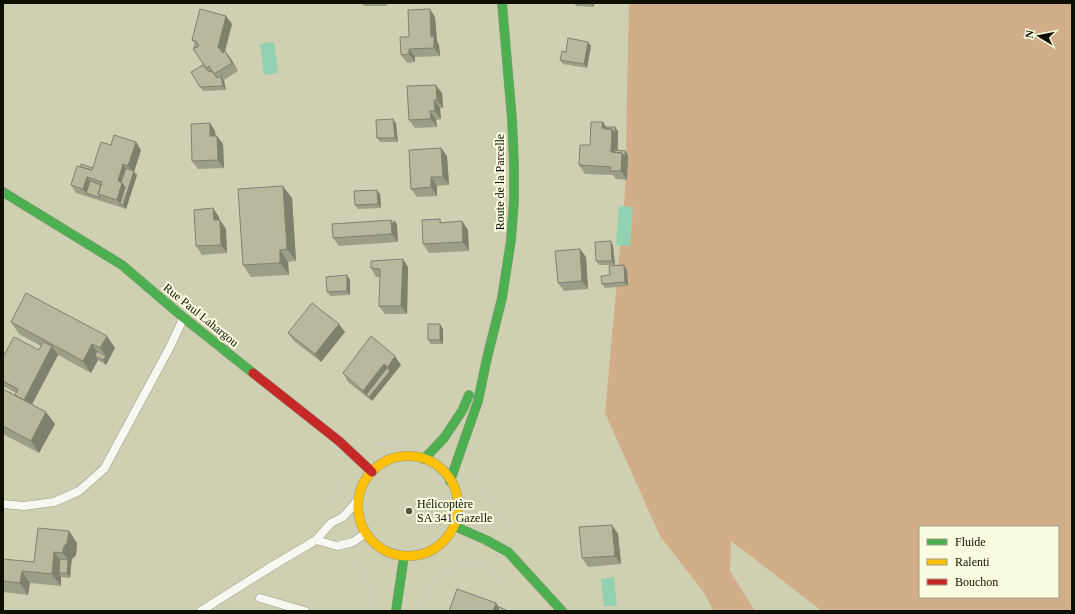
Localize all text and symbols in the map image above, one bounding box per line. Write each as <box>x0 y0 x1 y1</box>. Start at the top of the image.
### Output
north arrow <box>1019 16 1059 56</box>
text: N <box>1023 29 1036 39</box>
street label: Route de la Parcelle <box>493 134 507 230</box>
street label: Rue Paul Lahargou <box>161 280 241 350</box>
place label: Hélicoptère SA 341 Gazelle <box>417 497 492 525</box>
marker: Hélicoptère SA 341 Gazelle <box>404 506 414 516</box>
legend <box>919 526 1059 598</box>
text: Fluide <box>955 535 986 549</box>
text: Ralenti <box>955 555 990 569</box>
text: Bouchon <box>955 575 998 589</box>

